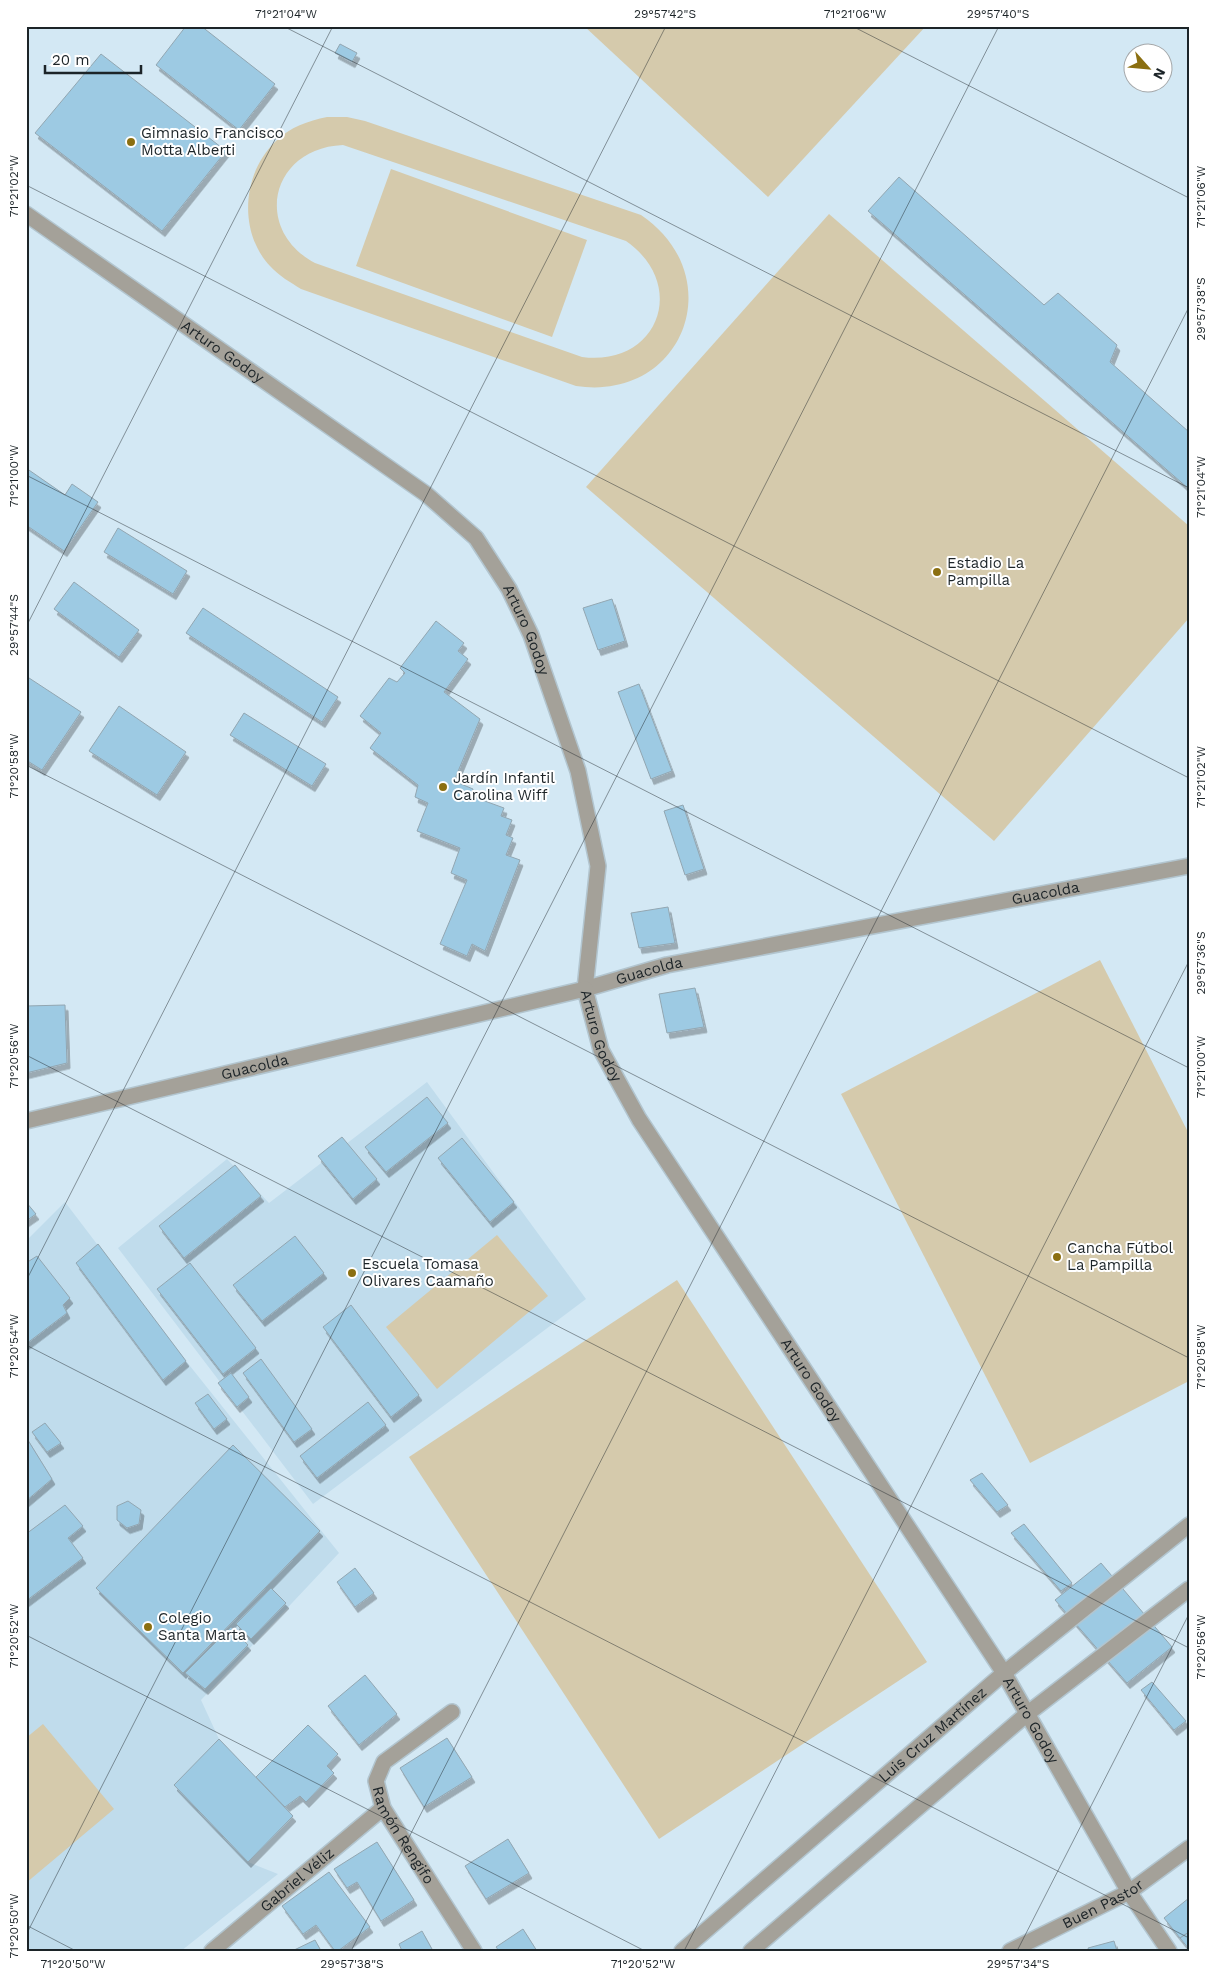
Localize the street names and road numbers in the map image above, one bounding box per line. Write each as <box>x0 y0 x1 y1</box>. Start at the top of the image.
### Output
street label: Arturo Godoy <box>178 316 268 387</box>
street label: Arturo Godoy <box>499 581 553 678</box>
street label: Guacolda <box>1010 878 1081 908</box>
street label: Guacolda <box>614 953 684 989</box>
street label: Arturo Godoy <box>577 988 626 1085</box>
street label: Guacolda <box>219 1050 291 1084</box>
street label: Arturo Godoy <box>777 1335 845 1426</box>
street label: Arturo Godoy <box>999 1674 1063 1767</box>
street label: Luis Cruz Martínez <box>875 1683 990 1786</box>
street label: Ramón Rengifo <box>369 1784 438 1887</box>
street label: Gabriel Véliz <box>257 1844 338 1916</box>
street label: Buen Pastor <box>1059 1875 1147 1933</box>

